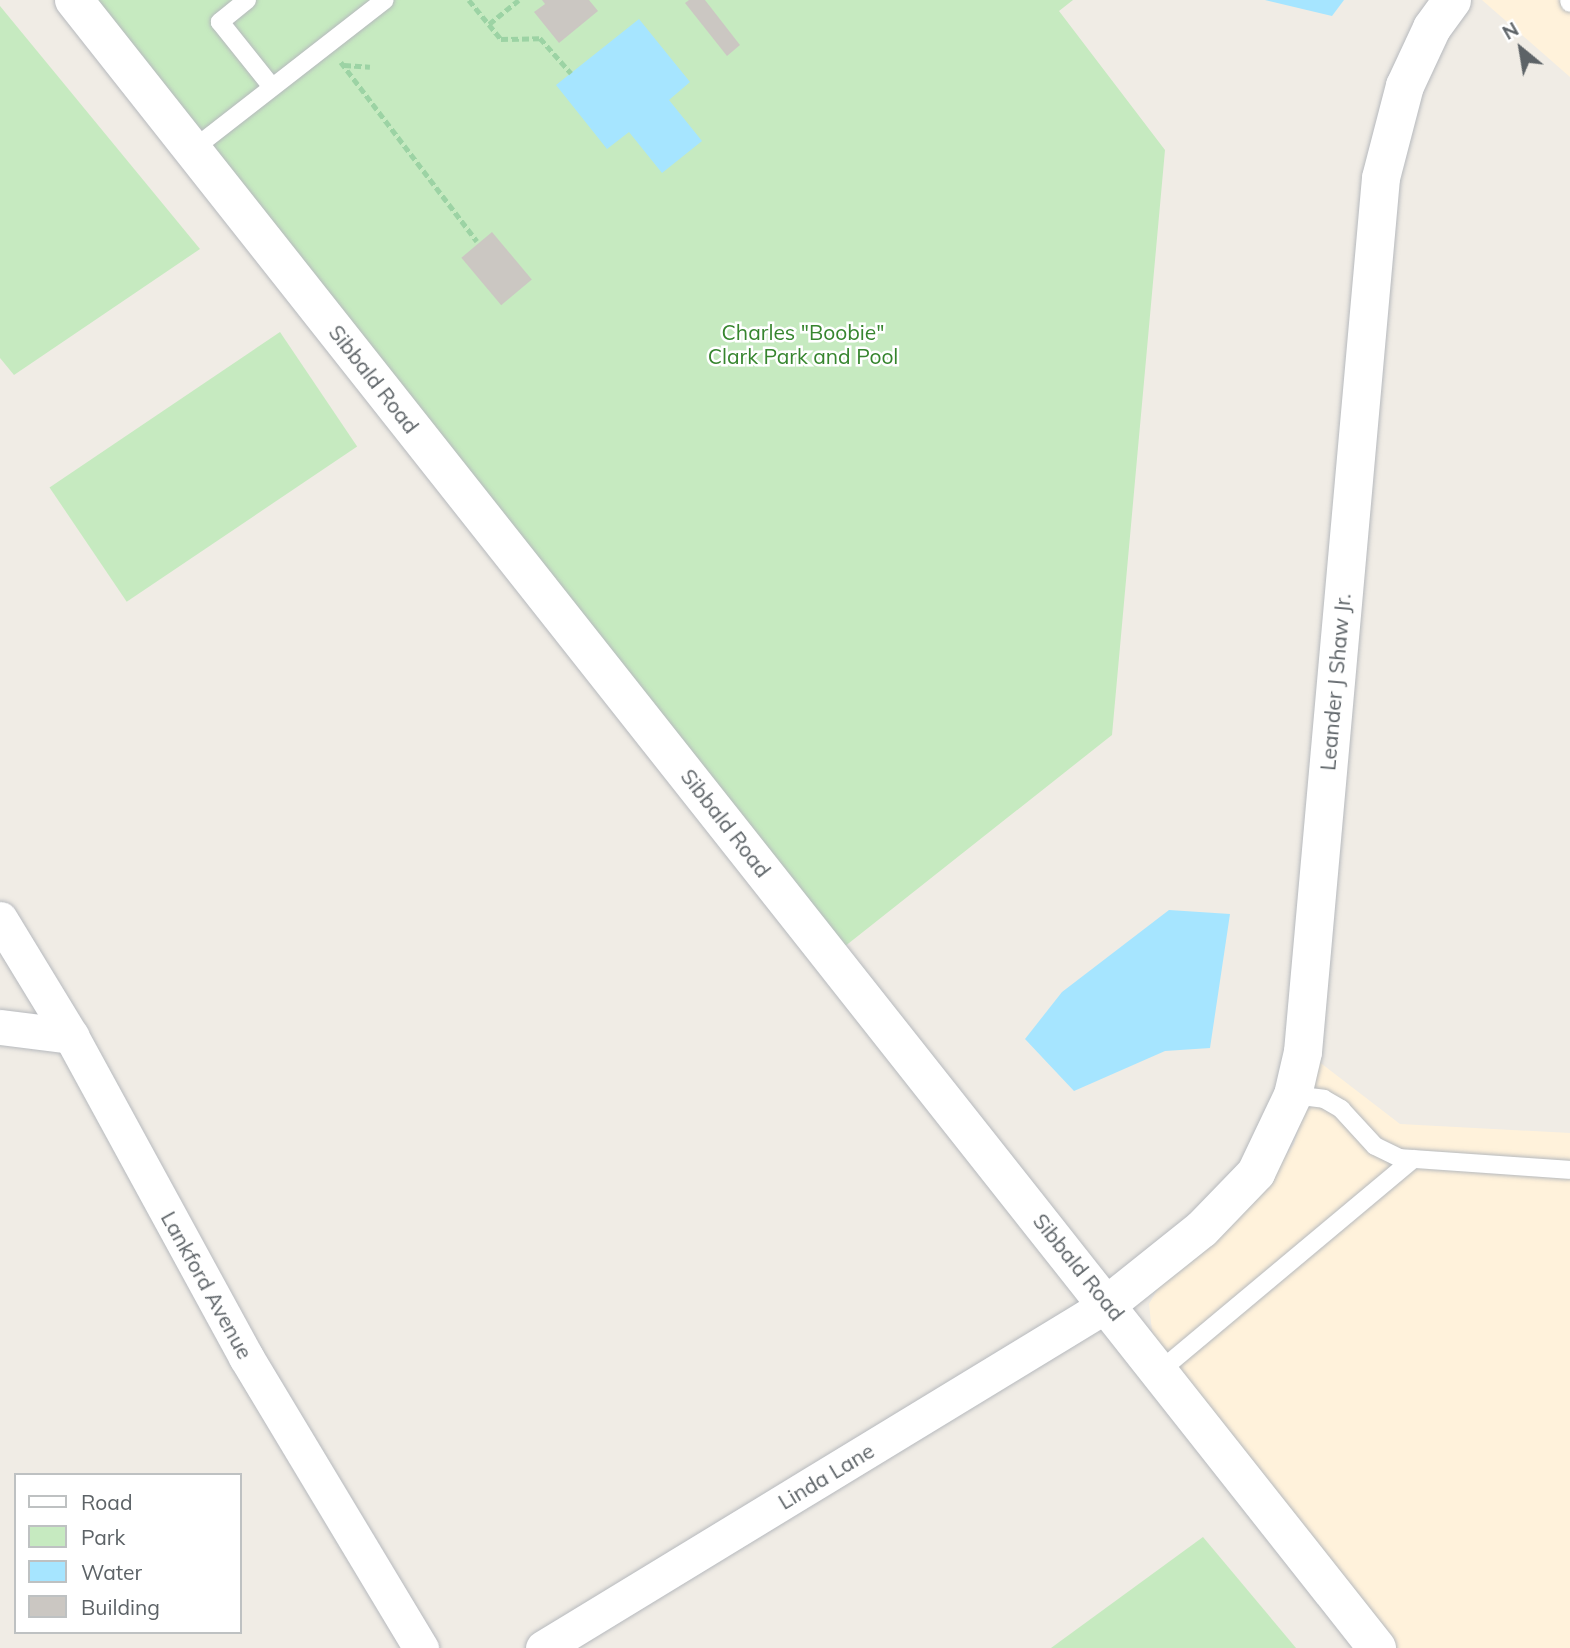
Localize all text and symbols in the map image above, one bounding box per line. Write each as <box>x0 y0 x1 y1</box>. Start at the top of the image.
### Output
north arrow <box>1486 14 1556 84</box>
text: N <box>1498 17 1523 45</box>
park label: Charles "Boobie" Clark Park and Pool <box>708 319 898 369</box>
street label: Sibbald Road <box>324 320 424 438</box>
street label: Leander J Shaw Jr. <box>1315 592 1355 772</box>
street label: Sibbald Road <box>676 764 776 882</box>
street label: Lankford Avenue <box>156 1207 258 1363</box>
street label: Sibbald Road <box>1028 1208 1130 1326</box>
street label: Linda Lane <box>774 1438 878 1514</box>
legend <box>14 1473 242 1634</box>
text: Road <box>81 1489 132 1515</box>
text: Park <box>81 1524 125 1550</box>
text: Water <box>81 1559 142 1585</box>
text: Building <box>81 1594 160 1620</box>

